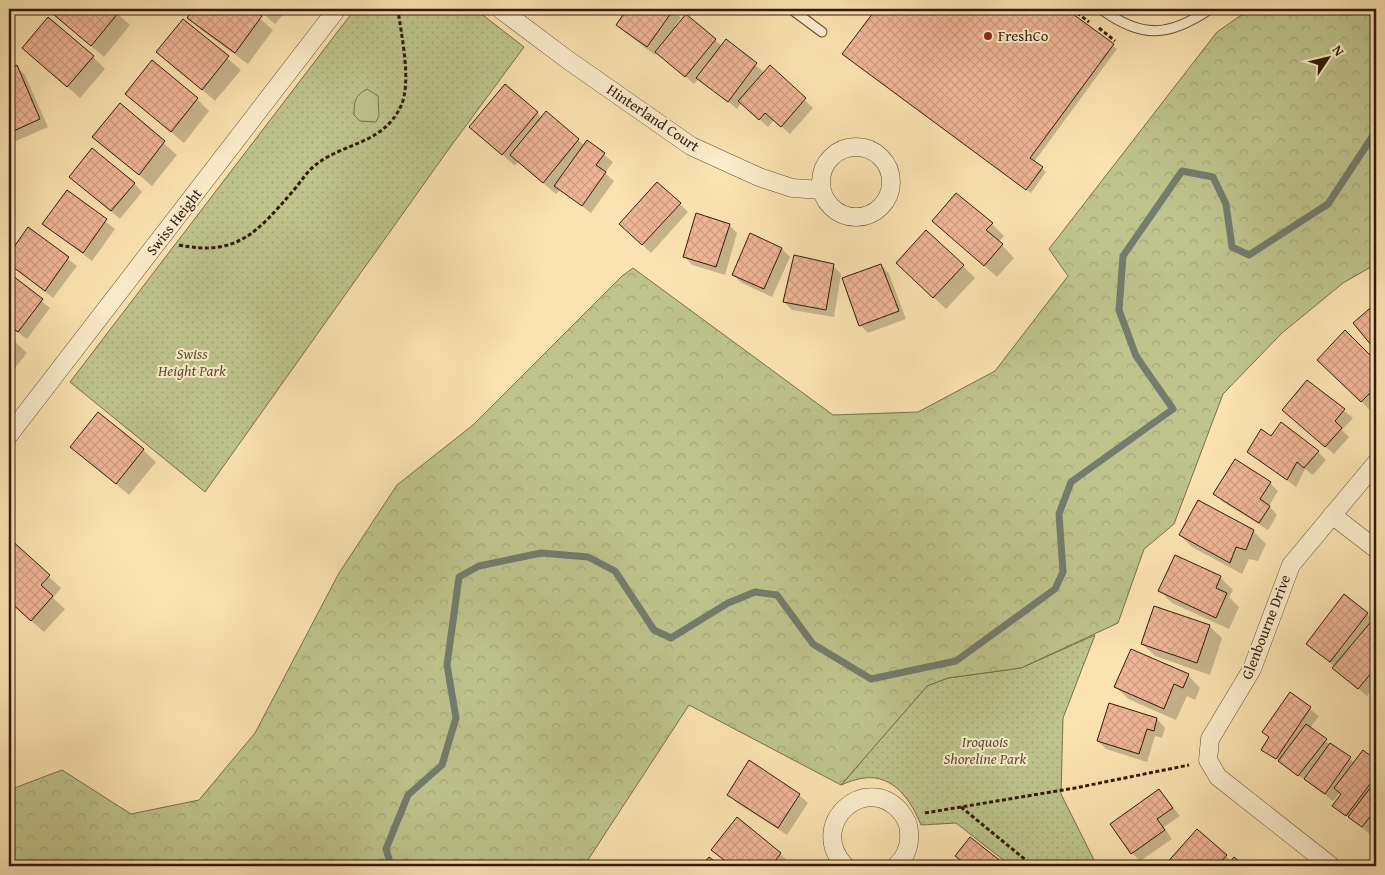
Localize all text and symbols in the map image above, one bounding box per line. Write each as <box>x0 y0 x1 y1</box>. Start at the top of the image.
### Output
place label: FreshCo <box>998 25 1049 46</box>
marker: FreshCo <box>982 30 994 42</box>
north arrow <box>1302 32 1352 82</box>
text: N <box>1328 41 1350 61</box>
street label: Hinterland Court <box>603 79 704 157</box>
street label: Swiss Height <box>141 183 207 260</box>
park label: Swiss Height Park <box>157 343 226 381</box>
street label: Glenbourne Drive <box>1236 571 1295 682</box>
park label: Iroquois Shoreline Park <box>944 731 1027 769</box>

